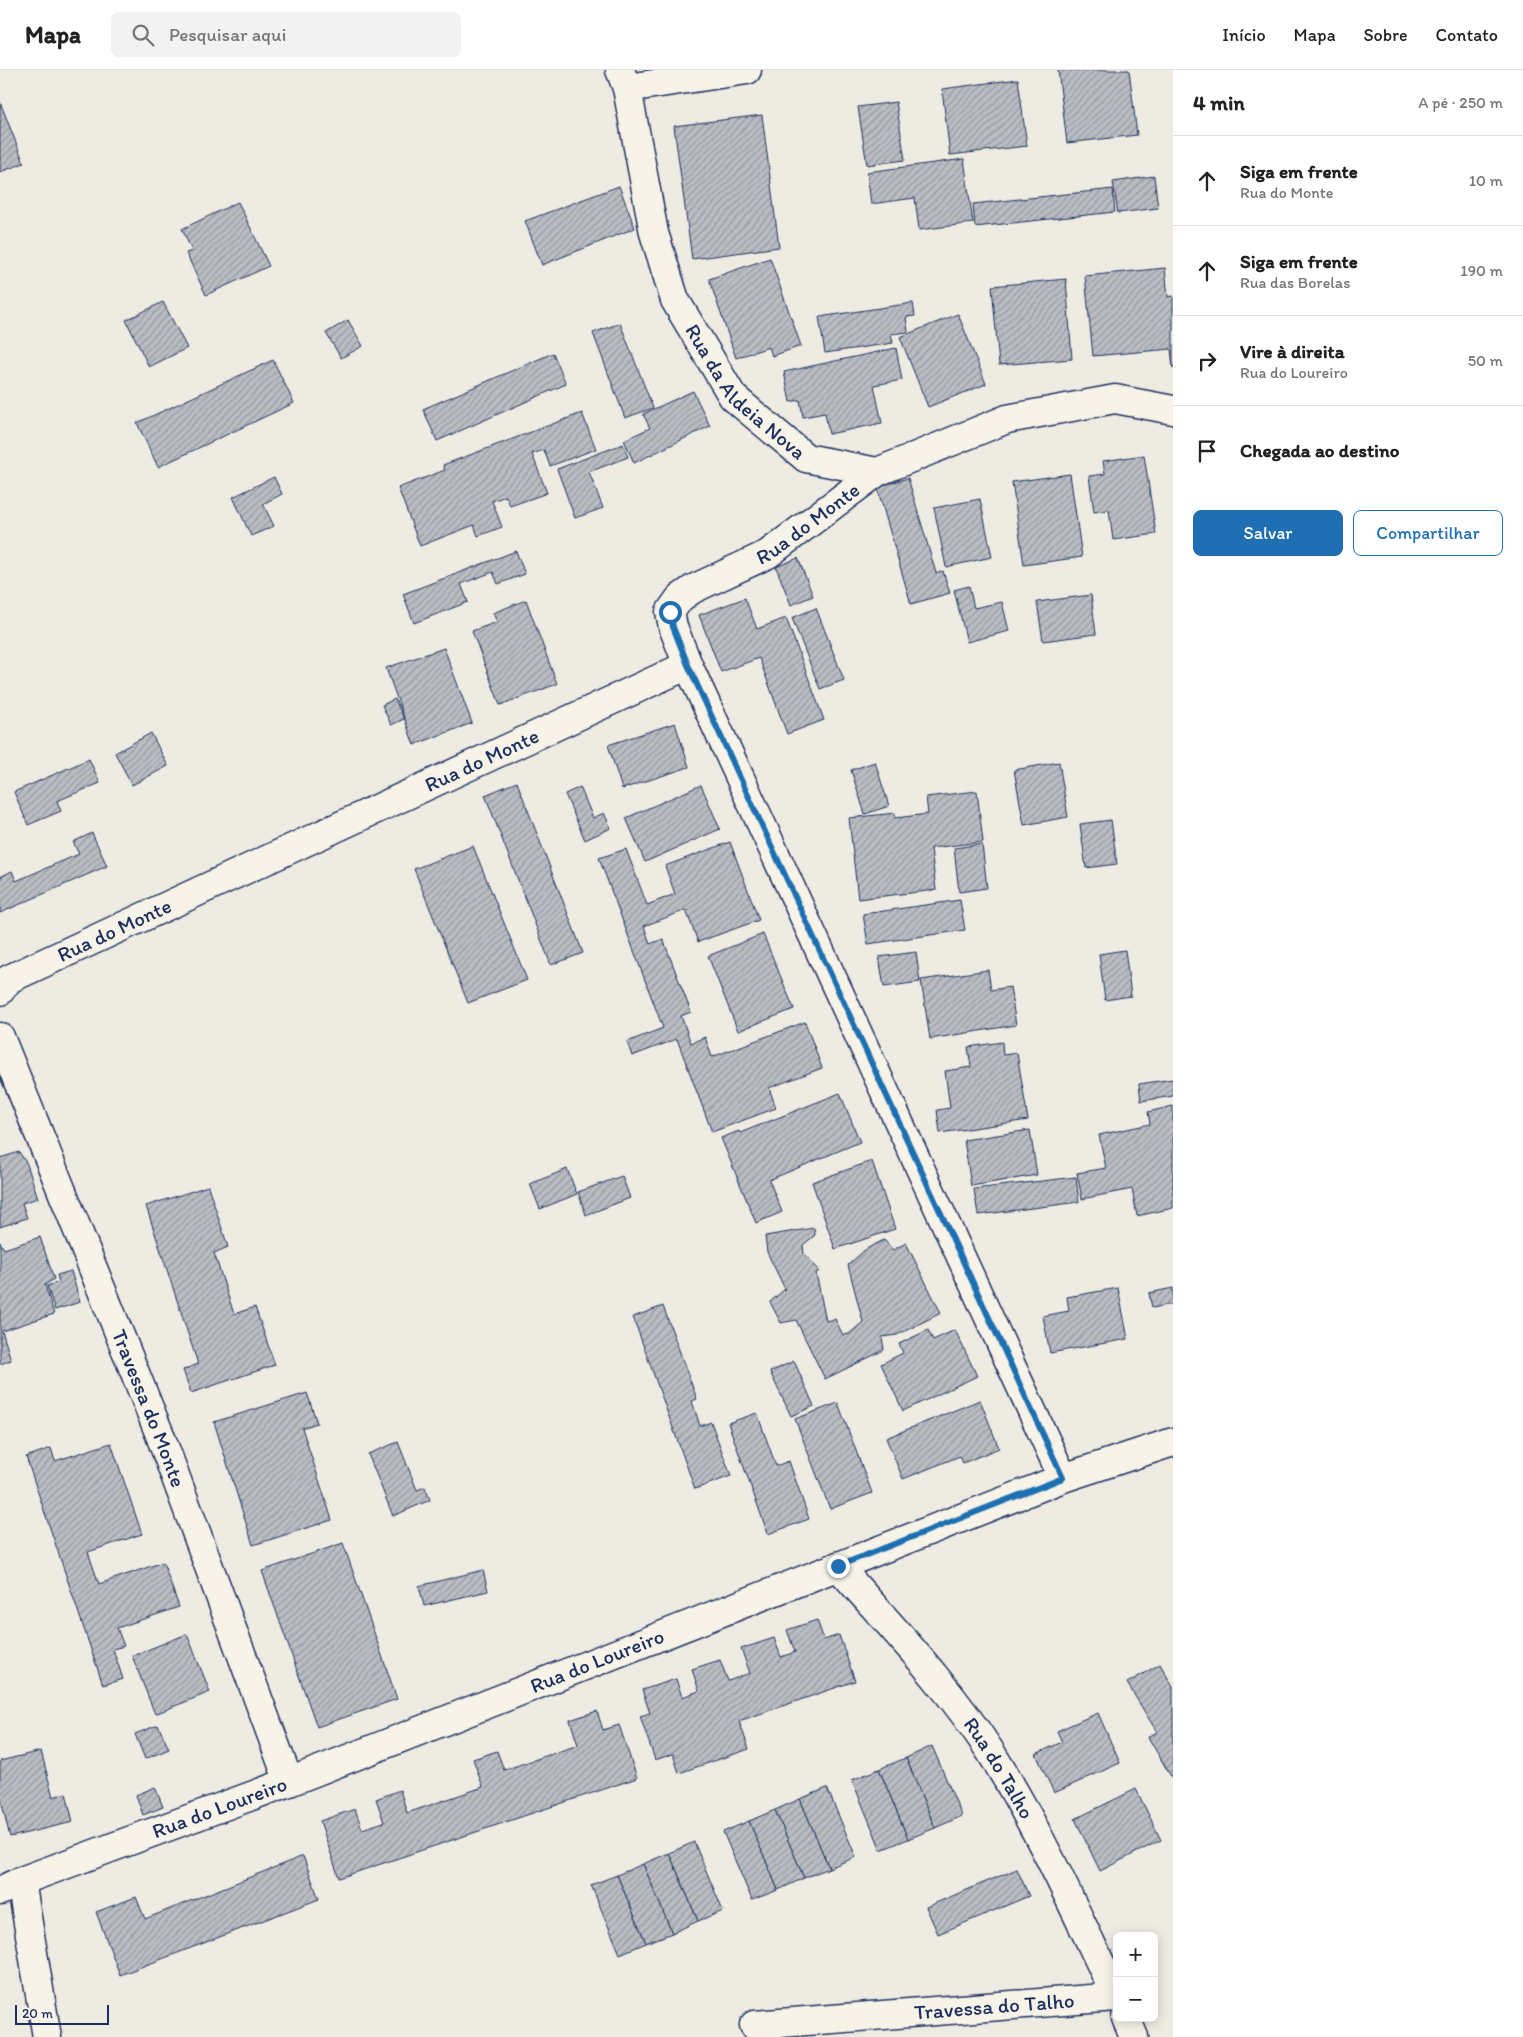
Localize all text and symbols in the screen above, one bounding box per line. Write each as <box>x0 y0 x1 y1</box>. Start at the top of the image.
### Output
search box <box>111 12 461 57</box>
text: Mapa <box>25 20 81 49</box>
icon: search <box>129 21 157 49</box>
text: Pesquisar aqui <box>169 23 286 46</box>
text: Início <box>1222 24 1266 46</box>
text: Mapa <box>1294 24 1336 46</box>
text: Sobre <box>1364 24 1408 46</box>
text: Contato <box>1436 24 1498 46</box>
text: 4 min <box>1193 90 1245 115</box>
text: A pé · 250 m <box>1418 93 1503 112</box>
text: Siga em frente <box>1240 160 1358 183</box>
icon: ahead <box>1193 167 1221 195</box>
text: 10 m <box>1469 171 1503 190</box>
text: Rua do Monte <box>1240 183 1333 202</box>
text: Siga em frente <box>1240 250 1358 273</box>
icon: ahead <box>1193 257 1221 285</box>
text: 190 m <box>1460 261 1503 280</box>
text: Rua das Borelas <box>1240 273 1350 292</box>
street label: Rua da Aldeia Nova <box>680 319 811 464</box>
text: Vire à direita <box>1240 340 1345 363</box>
icon: right <box>1193 347 1221 375</box>
text: 50 m <box>1468 351 1503 370</box>
text: Rua do Loureiro <box>1240 363 1348 382</box>
icon: arrive <box>1193 437 1221 465</box>
text: Chegada ao destino <box>1240 439 1399 462</box>
street label: Rua do Monte <box>752 477 864 570</box>
button: Salvar <box>1193 510 1343 556</box>
button: Compartilhar <box>1353 510 1503 556</box>
route start <box>659 601 682 624</box>
street label: Rua do Monte <box>421 723 543 797</box>
street label: Rua do Monte <box>53 893 175 967</box>
street label: Travessa do Monte <box>107 1326 191 1491</box>
route end <box>827 1555 850 1578</box>
street label: Rua do Loureiro <box>526 1623 667 1698</box>
street label: Rua do Talho <box>959 1712 1040 1823</box>
street label: Rua do Loureiro <box>149 1771 290 1843</box>
map controls <box>1113 1932 1158 2022</box>
button: + <box>1113 1932 1158 1977</box>
button: − <box>1113 1977 1158 2022</box>
street label: Travessa do Talho <box>913 1987 1075 2025</box>
scale bar <box>15 2002 109 2025</box>
text: 20 m <box>22 2005 53 2022</box>

